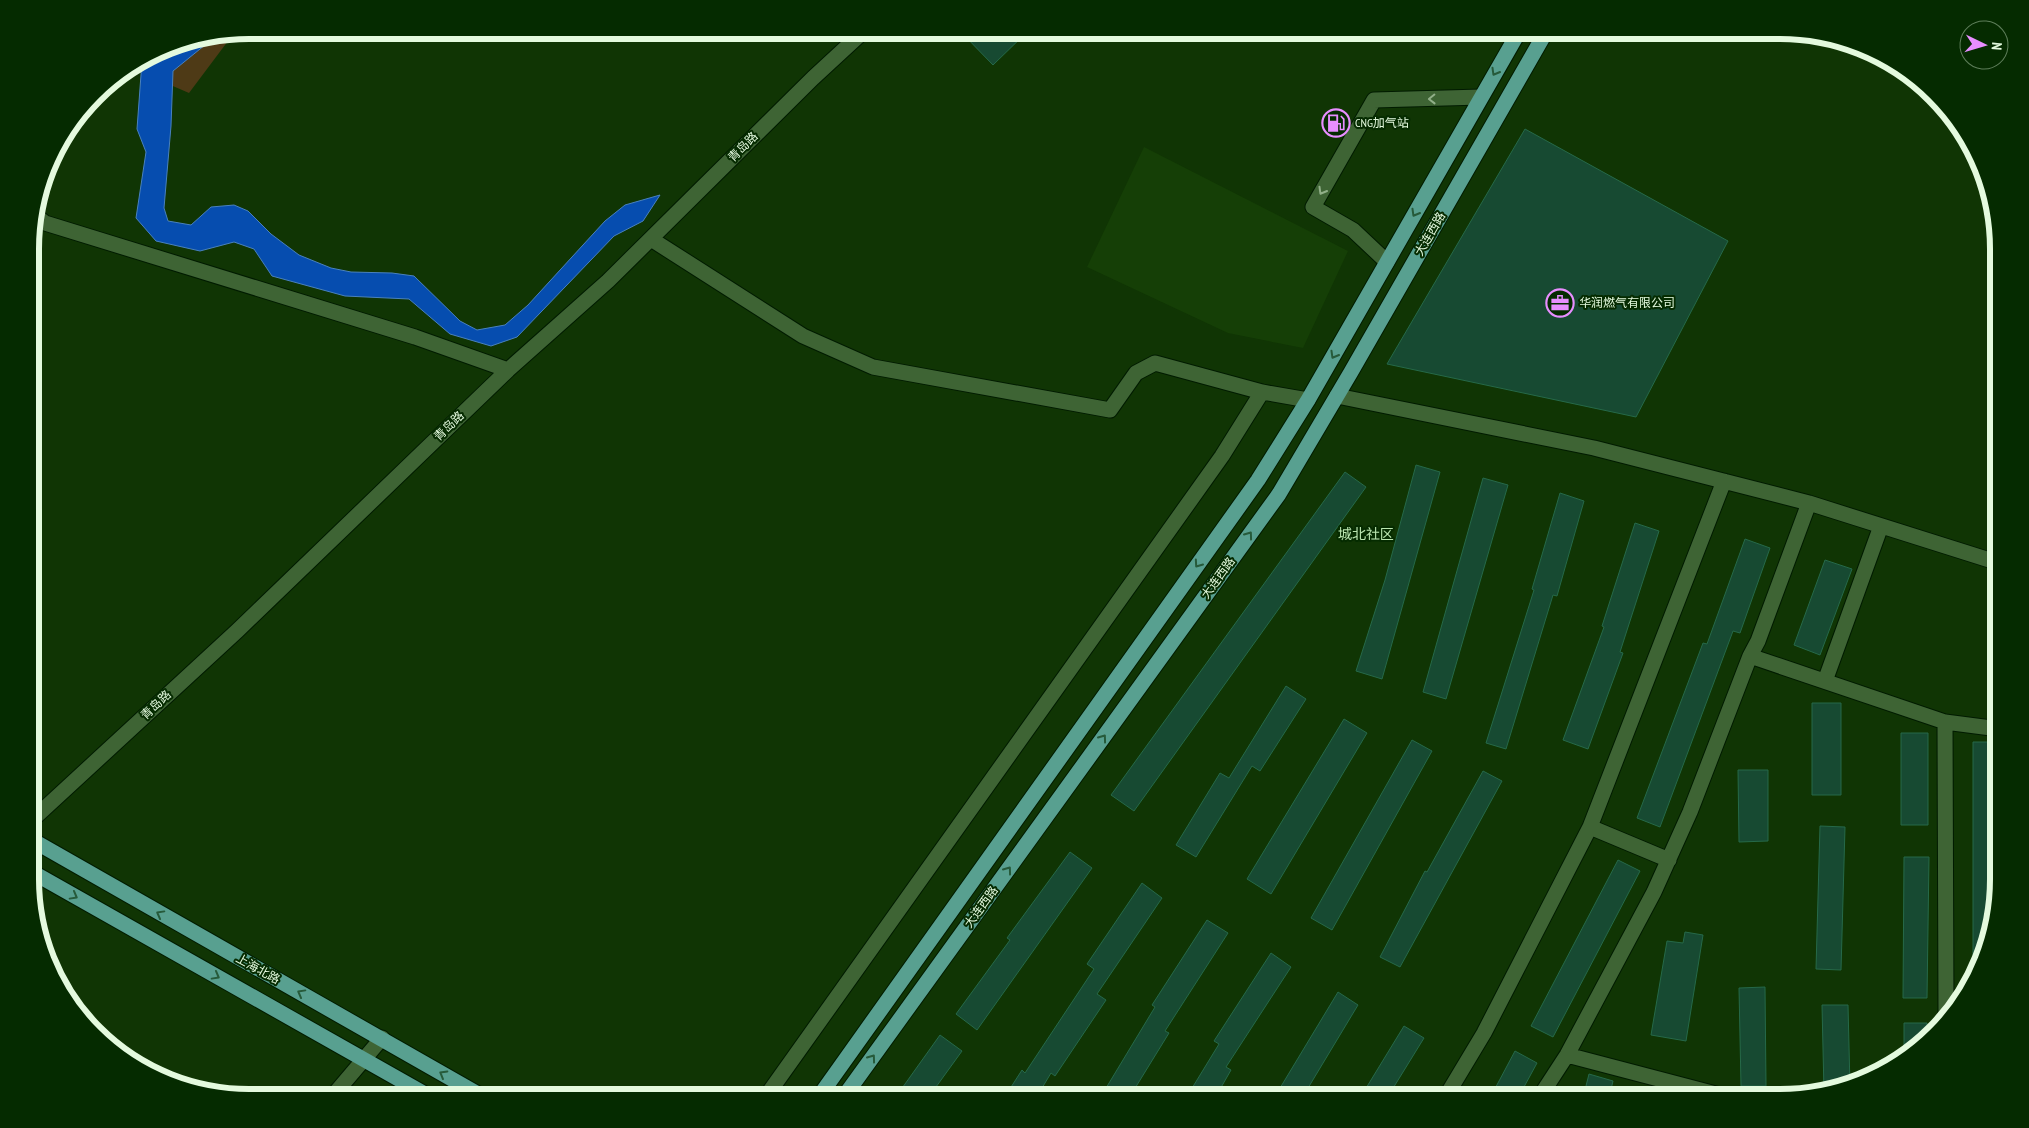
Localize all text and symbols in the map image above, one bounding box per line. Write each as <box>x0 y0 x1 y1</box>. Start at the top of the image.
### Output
north arrow <box>1959 20 2009 70</box>
text: N <box>1988 42 2006 51</box>
one-way arrow <box>1492 67 1502 76</box>
one-way arrow <box>1428 93 1436 104</box>
fuel station icon: CNG加气站 <box>1321 108 1351 138</box>
place label: CNG加气站 <box>1355 115 1409 130</box>
street label: 青岛路 <box>725 129 761 165</box>
one-way arrow <box>1319 185 1329 194</box>
one-way arrow <box>1411 208 1421 217</box>
street label: 大连西路 <box>1411 209 1448 258</box>
office icon: 华润燃气有限公司 <box>1545 288 1575 318</box>
place label: 华润燃气有限公司 <box>1579 295 1675 310</box>
one-way arrow <box>1331 349 1341 358</box>
street label: 青岛路 <box>430 408 467 444</box>
district label: 城北社区 <box>1338 525 1394 543</box>
one-way arrow <box>1243 531 1252 541</box>
street label: 大连西路 <box>1197 554 1238 602</box>
one-way arrow <box>1195 558 1204 568</box>
street label: 青岛路 <box>137 687 174 722</box>
one-way arrow <box>1097 735 1105 744</box>
one-way arrow <box>1002 866 1011 876</box>
street label: 大连西路 <box>960 883 1001 931</box>
one-way arrow <box>69 889 78 899</box>
one-way arrow <box>156 910 165 920</box>
street label: 上海北路 <box>234 950 283 987</box>
one-way arrow <box>210 969 219 979</box>
one-way arrow <box>298 989 307 999</box>
one-way arrow <box>866 1054 875 1064</box>
one-way arrow <box>439 1070 448 1080</box>

